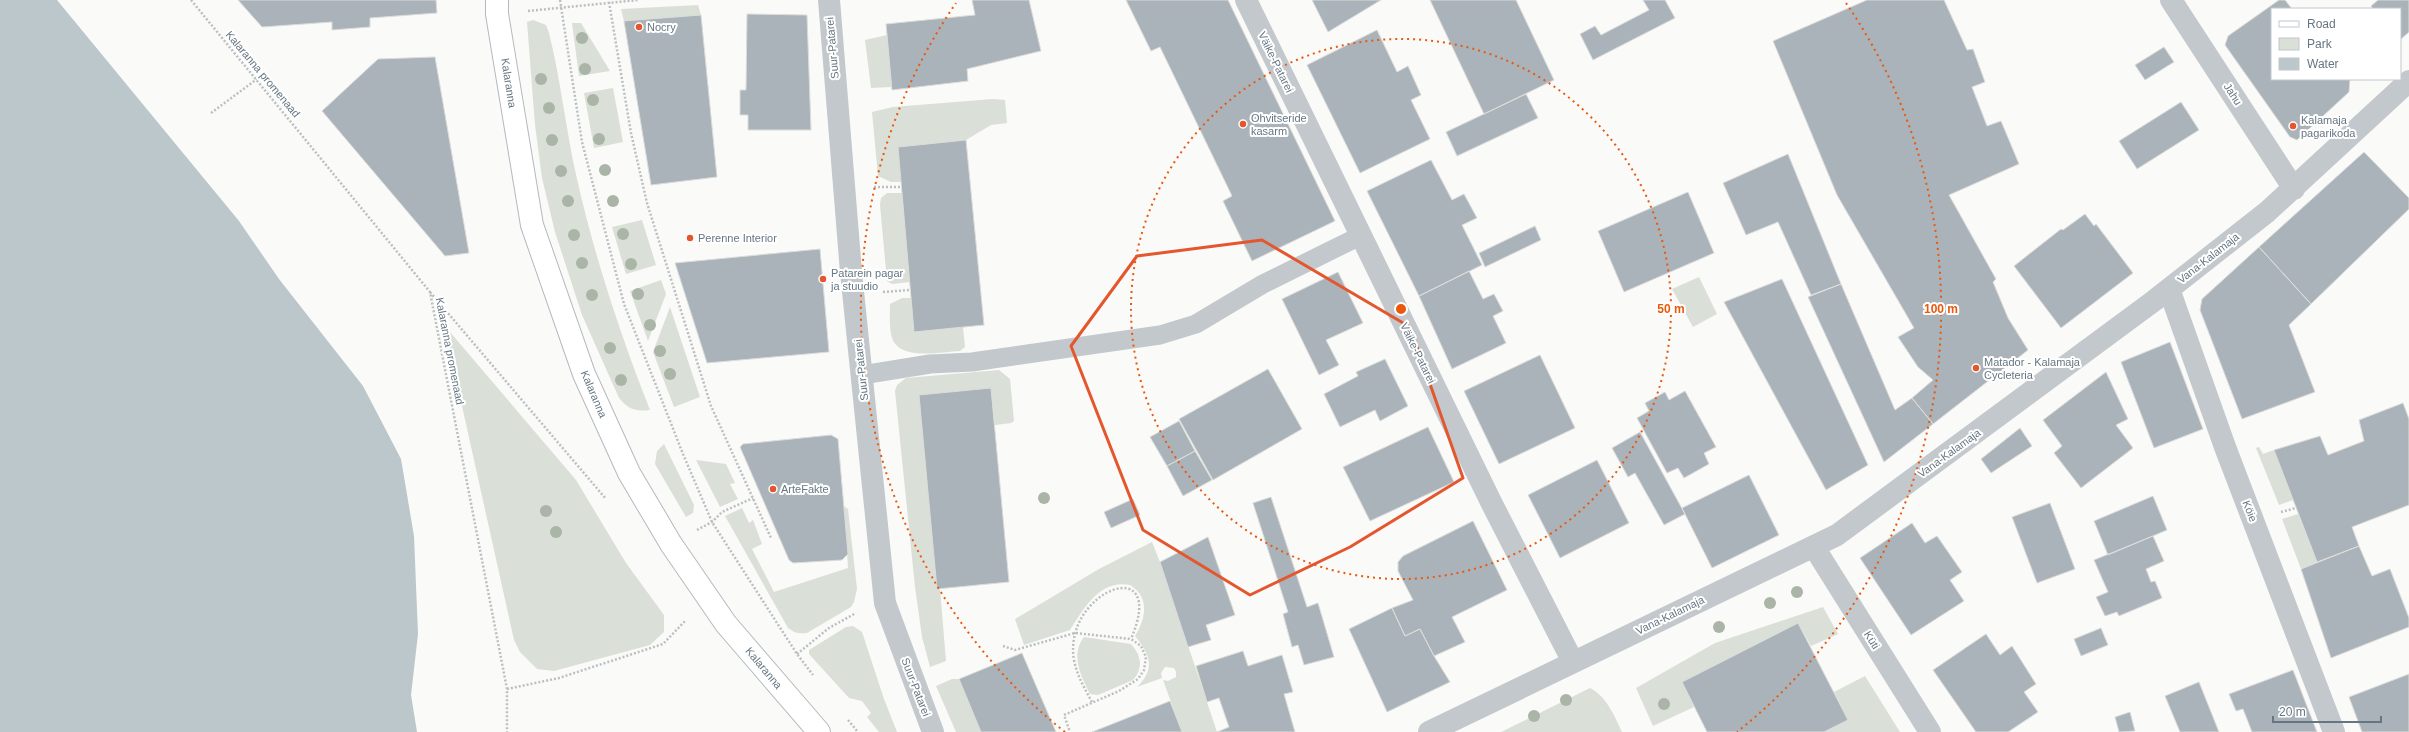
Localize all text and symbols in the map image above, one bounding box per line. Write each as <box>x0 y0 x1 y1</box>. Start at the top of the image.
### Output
legend <box>2271 8 2401 80</box>
street label: Suur-Patarei <box>823 17 841 79</box>
text: Road <box>2307 17 2336 31</box>
place label: Nocry <box>647 21 676 33</box>
marker: Nocry <box>634 22 644 32</box>
street label: Kalaranna promenaad <box>223 28 303 120</box>
street label: Väike-Patarei <box>1256 30 1296 94</box>
text: Park <box>2307 37 2333 51</box>
street label: Kalaranna <box>499 57 519 110</box>
text: Water <box>2307 57 2339 71</box>
street label: Jahu <box>2221 81 2245 107</box>
place label: Ohvitseride kasarm <box>1251 112 1307 137</box>
place label: Kalamaja pagarikoda <box>2301 114 2356 139</box>
marker: Ohvitseride kasarm <box>1238 119 1248 129</box>
marker: Kalamaja pagarikoda <box>2288 121 2298 131</box>
street label: Vana-Kalamaja <box>2175 230 2242 286</box>
place label: Perenne Interior <box>698 232 777 244</box>
marker: Perenne Interior <box>685 233 695 243</box>
place label: Patarein pagar ja stuudio <box>830 267 903 292</box>
marker: Patarein pagar ja stuudio <box>818 274 828 284</box>
street label: Kalaranna promenaad <box>434 296 466 406</box>
centre of rings <box>1394 302 1408 316</box>
text: 50 m <box>1657 302 1685 316</box>
text: 100 m <box>1924 302 1958 316</box>
street label: Väike-Patarei <box>1398 321 1438 385</box>
street label: Suur-Patarei <box>852 339 870 401</box>
place label: Matador - Kalamaja Cycleteria <box>1984 356 2081 381</box>
marker: Matador - Kalamaja Cycleteria <box>1971 363 1981 373</box>
street label: Kalaranna <box>579 369 610 420</box>
street label: Vana-Kalamaja <box>1915 426 1983 480</box>
place label: ArteFakte <box>781 483 829 495</box>
marker: ArteFakte <box>768 484 778 494</box>
street label: Köie <box>2240 499 2260 523</box>
street label: Vana-Kalamaja <box>1634 593 1707 637</box>
street label: Küti <box>1862 629 1882 651</box>
street label: Kalaranna <box>743 645 785 692</box>
street label: Suur-Patarei <box>899 656 933 718</box>
scale bar <box>2273 698 2381 724</box>
text: 20 m <box>2279 705 2306 719</box>

